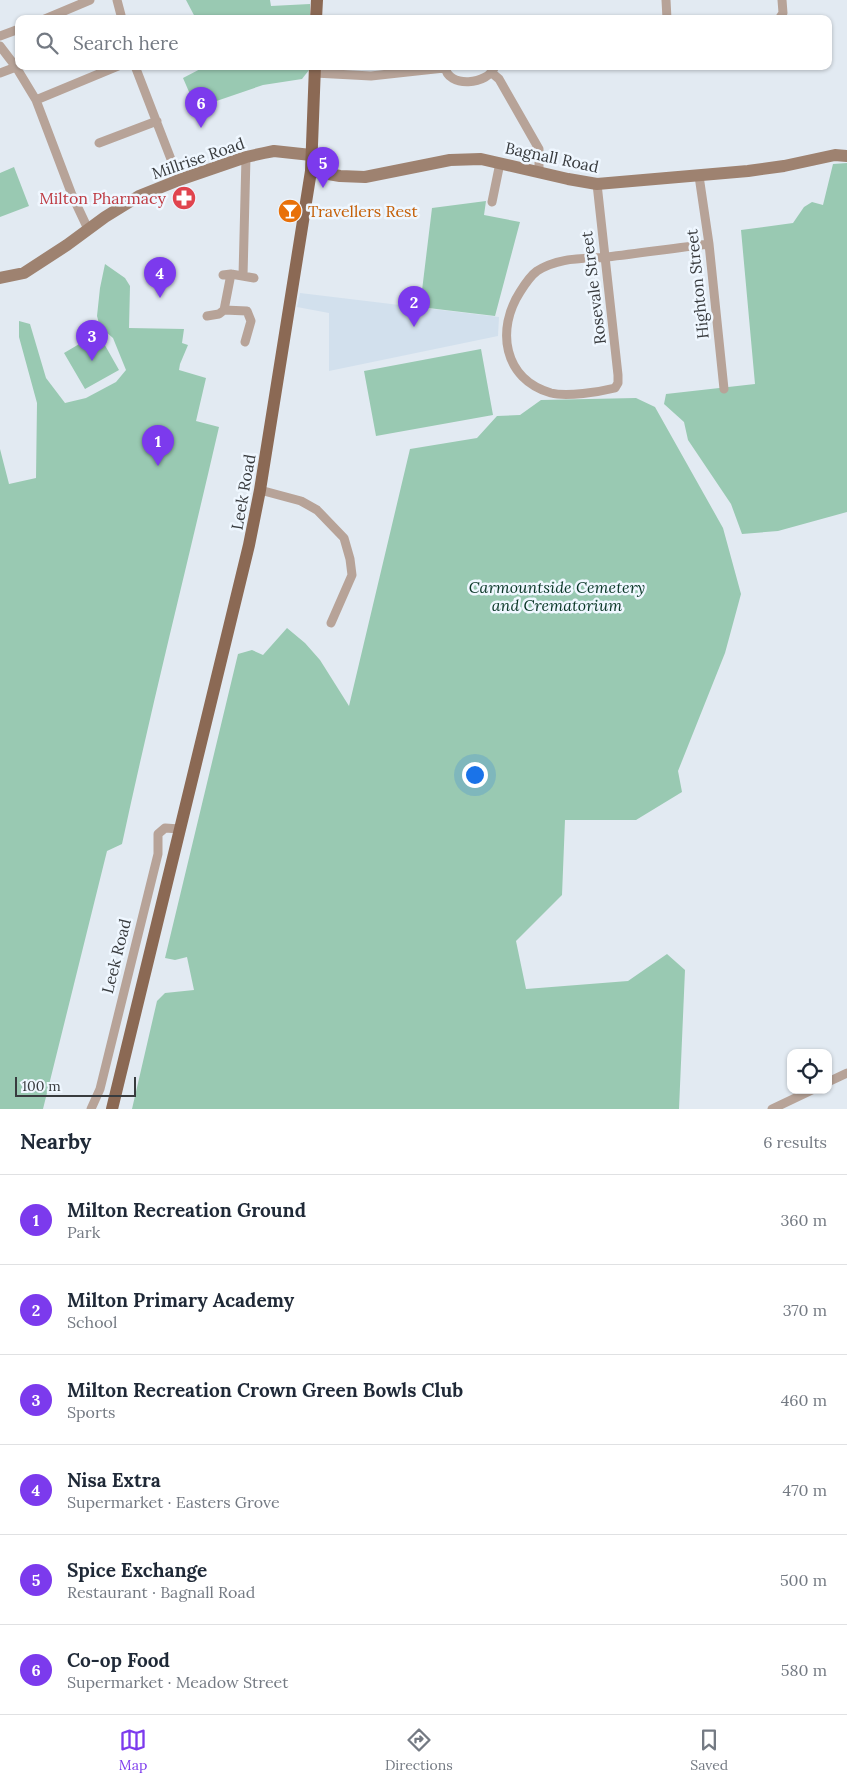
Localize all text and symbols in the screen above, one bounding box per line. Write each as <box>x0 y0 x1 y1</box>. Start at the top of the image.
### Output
search box <box>15 15 832 70</box>
icon: search <box>33 29 61 57</box>
text: Search here <box>73 31 179 55</box>
pin: 6 <box>185 87 217 128</box>
street label: Millrise Road <box>149 133 247 183</box>
street label: Bagnall Road <box>503 137 601 177</box>
pin: 5 <box>307 147 339 188</box>
pharmacy icon: Milton Pharmacy <box>171 185 197 211</box>
place label: Milton Pharmacy <box>39 188 167 208</box>
bar icon: Travellers Rest <box>277 198 303 224</box>
place label: Travellers Rest <box>308 201 418 221</box>
street label: Highton Street <box>681 227 713 340</box>
street label: Rosevale Street <box>576 229 610 346</box>
pin: 4 <box>144 257 176 298</box>
pin: 2 <box>398 286 430 327</box>
pin: 3 <box>76 320 108 361</box>
pin: 1 <box>142 425 174 466</box>
street label: Leek Road <box>227 452 260 531</box>
park label: Carmountside Cemetery and Crematorium <box>469 577 645 615</box>
your location <box>462 762 488 788</box>
street label: Leek Road <box>97 916 135 996</box>
map controls <box>787 1049 832 1094</box>
button: locate <box>787 1049 832 1094</box>
scale bar <box>15 1074 136 1097</box>
text: 100 m <box>22 1077 61 1095</box>
text: Nearby <box>20 1128 91 1155</box>
text: 6 results <box>763 1132 827 1152</box>
text: Milton Recreation Ground <box>67 1198 306 1222</box>
text: 1 <box>33 1210 39 1230</box>
text: 360 m <box>780 1210 827 1230</box>
text: Park <box>67 1222 100 1242</box>
text: Milton Primary Academy <box>67 1288 294 1312</box>
text: 2 <box>32 1300 40 1320</box>
text: 370 m <box>783 1300 827 1320</box>
text: School <box>67 1312 117 1332</box>
text: Milton Recreation Crown Green Bowls Club <box>67 1378 463 1402</box>
text: 3 <box>32 1390 40 1410</box>
text: 460 m <box>781 1390 827 1410</box>
text: Sports <box>67 1402 116 1422</box>
text: Nisa Extra <box>67 1468 161 1492</box>
text: 4 <box>32 1480 40 1500</box>
text: 470 m <box>783 1480 827 1500</box>
text: Supermarket · Easters Grove <box>67 1492 280 1512</box>
text: Spice Exchange <box>67 1558 207 1582</box>
text: 5 <box>32 1570 40 1590</box>
text: 500 m <box>780 1570 827 1590</box>
text: Restaurant · Bagnall Road <box>67 1582 255 1602</box>
text: Co-op Food <box>67 1648 170 1672</box>
text: 6 <box>31 1660 41 1680</box>
text: 580 m <box>781 1660 827 1680</box>
text: Supermarket · Meadow Street <box>67 1672 288 1692</box>
tab: Map <box>119 1726 147 1774</box>
tab: Directions <box>385 1726 453 1774</box>
tab: Saved <box>690 1726 728 1774</box>

